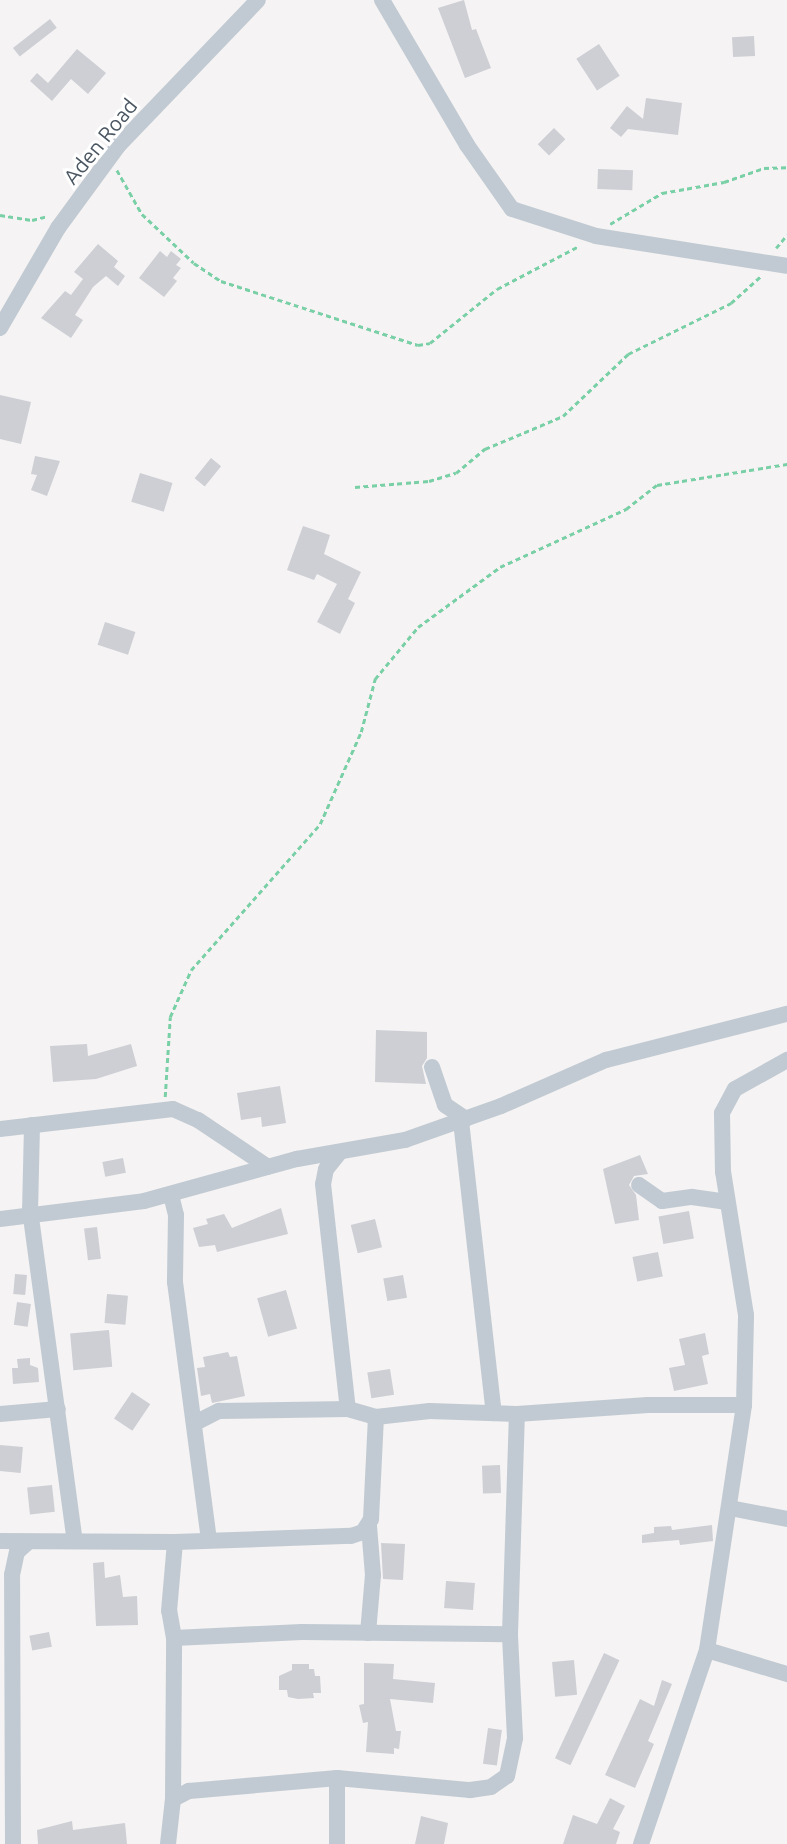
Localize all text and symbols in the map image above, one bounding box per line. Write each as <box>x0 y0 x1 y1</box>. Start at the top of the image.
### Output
street label: Aden Road <box>58 93 142 189</box>

